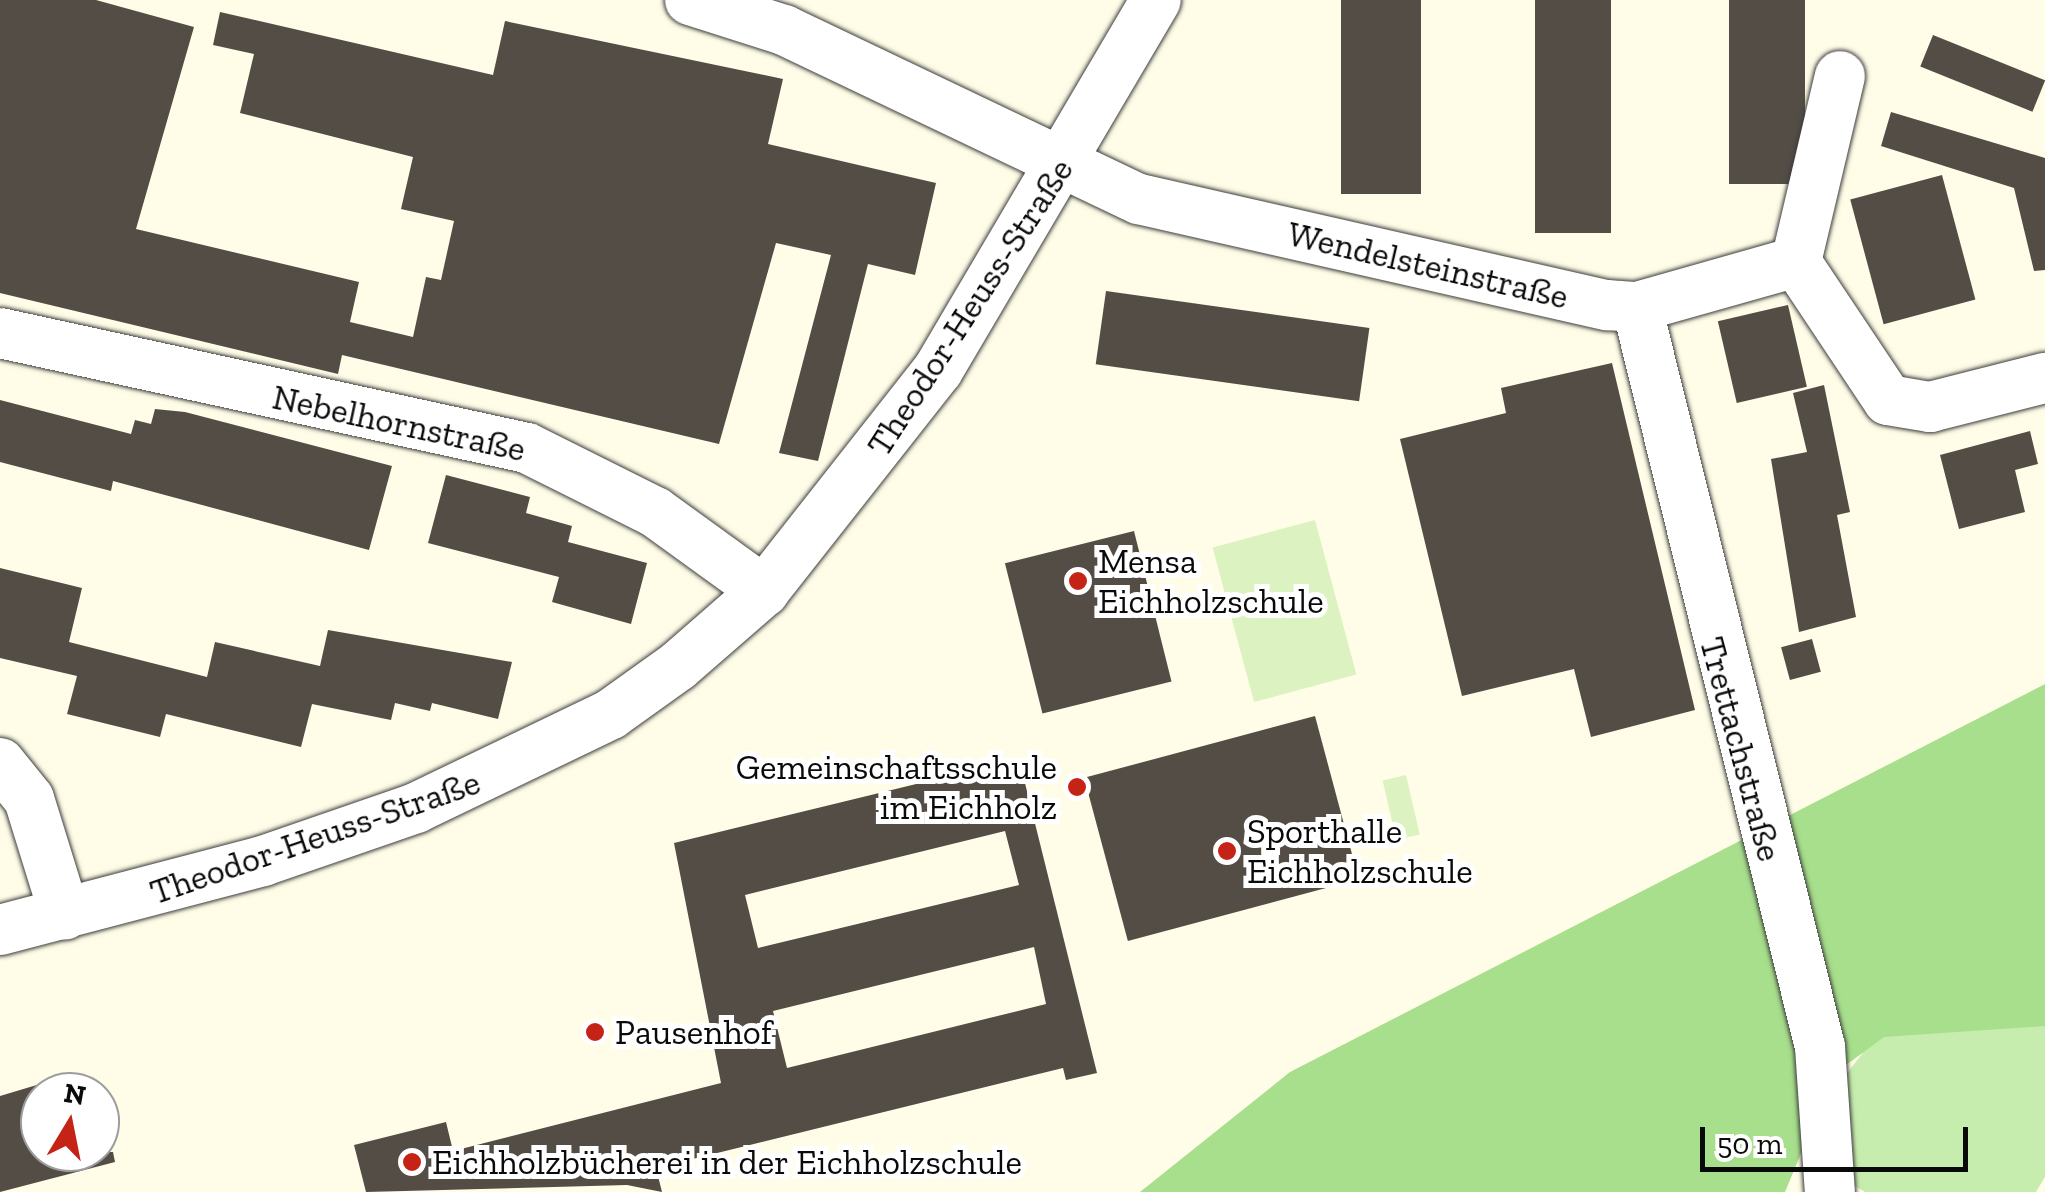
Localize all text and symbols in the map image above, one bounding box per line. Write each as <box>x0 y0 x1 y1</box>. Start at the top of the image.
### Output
street label: Theodor-Heuss-Straße <box>858 150 1082 464</box>
street label: Wendelsteinstraße <box>1284 212 1572 318</box>
street label: Nebelhornstraße <box>269 376 529 470</box>
place label: Mensa Eichholzschule <box>1098 540 1324 622</box>
marker: Mensa Eichholzschule <box>1067 570 1089 592</box>
street label: Trettachstraße <box>1691 632 1791 866</box>
place label: Gemeinschaftsschule im Eichholz <box>736 746 1057 828</box>
street label: Theodor-Heuss-Straße <box>145 761 485 913</box>
marker: Gemeinschaftsschule im Eichholz <box>1066 776 1088 798</box>
place label: Sporthalle Eichholzschule <box>1247 810 1473 892</box>
marker: Sporthalle Eichholzschule <box>1216 840 1238 862</box>
place label: Pausenhof <box>615 1011 772 1053</box>
marker: Pausenhof <box>584 1021 606 1043</box>
north arrow <box>20 1072 120 1172</box>
text: N <box>62 1076 88 1112</box>
scale bar <box>1705 1107 1972 1169</box>
text: 50 m <box>1717 1126 1782 1162</box>
place label: Eichholzbücherei in der Eichholzschule <box>432 1141 1023 1183</box>
marker: Eichholzbücherei in der Eichholzschule <box>401 1151 423 1173</box>

